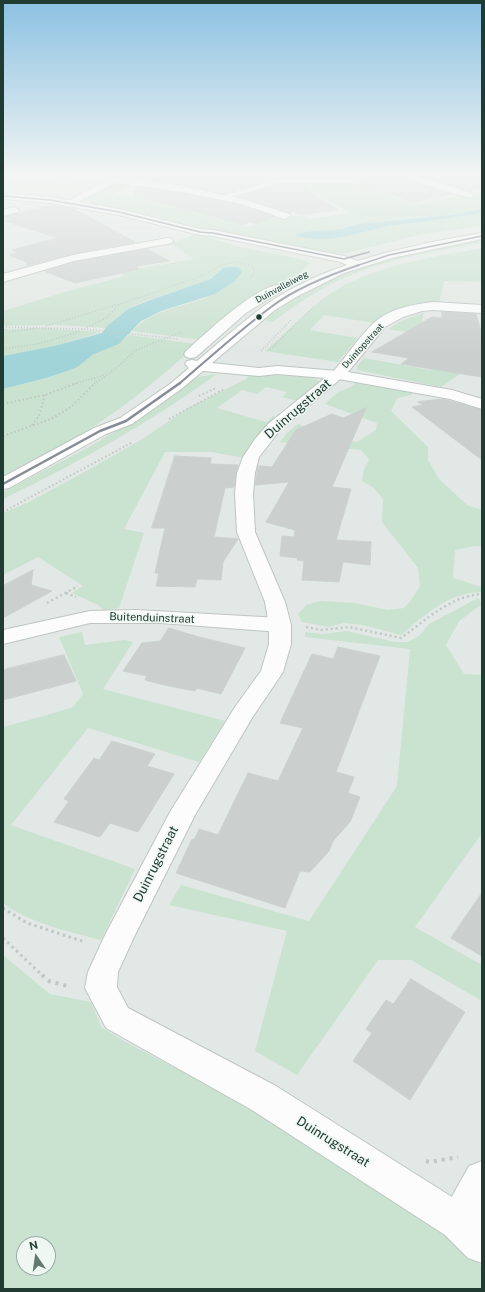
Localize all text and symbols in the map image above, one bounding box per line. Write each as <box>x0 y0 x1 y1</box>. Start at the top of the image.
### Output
street label: Duinvalleiweg <box>254 269 310 305</box>
unlabelled marker <box>254 312 264 322</box>
street label: Duintopstraat <box>340 321 386 371</box>
street label: Duinrugstraat <box>261 376 335 442</box>
street label: Buitenduinstraat <box>109 610 195 626</box>
street label: Duinrugstraat <box>130 823 182 905</box>
street label: Duinrugstraat <box>294 1113 372 1171</box>
north arrow <box>16 1236 56 1276</box>
text: N <box>28 1238 39 1252</box>

